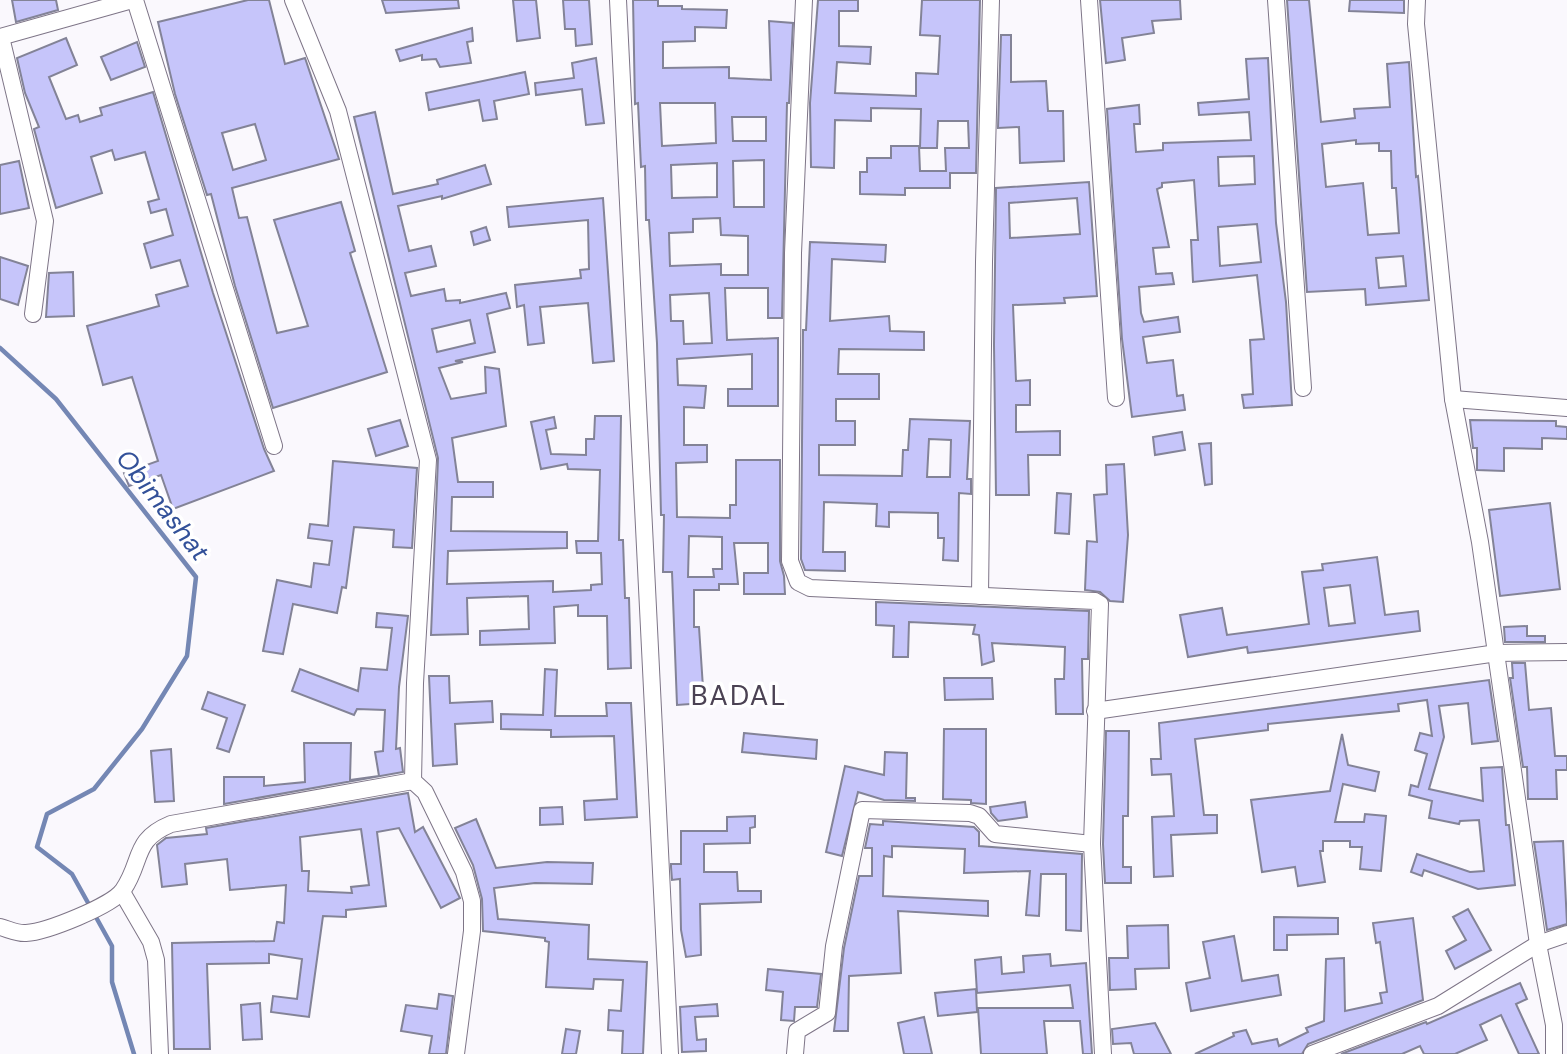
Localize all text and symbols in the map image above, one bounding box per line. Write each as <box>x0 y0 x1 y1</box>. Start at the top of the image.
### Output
water label: Obimashat <box>109 442 218 568</box>
district label: BADAL <box>691 677 787 714</box>

